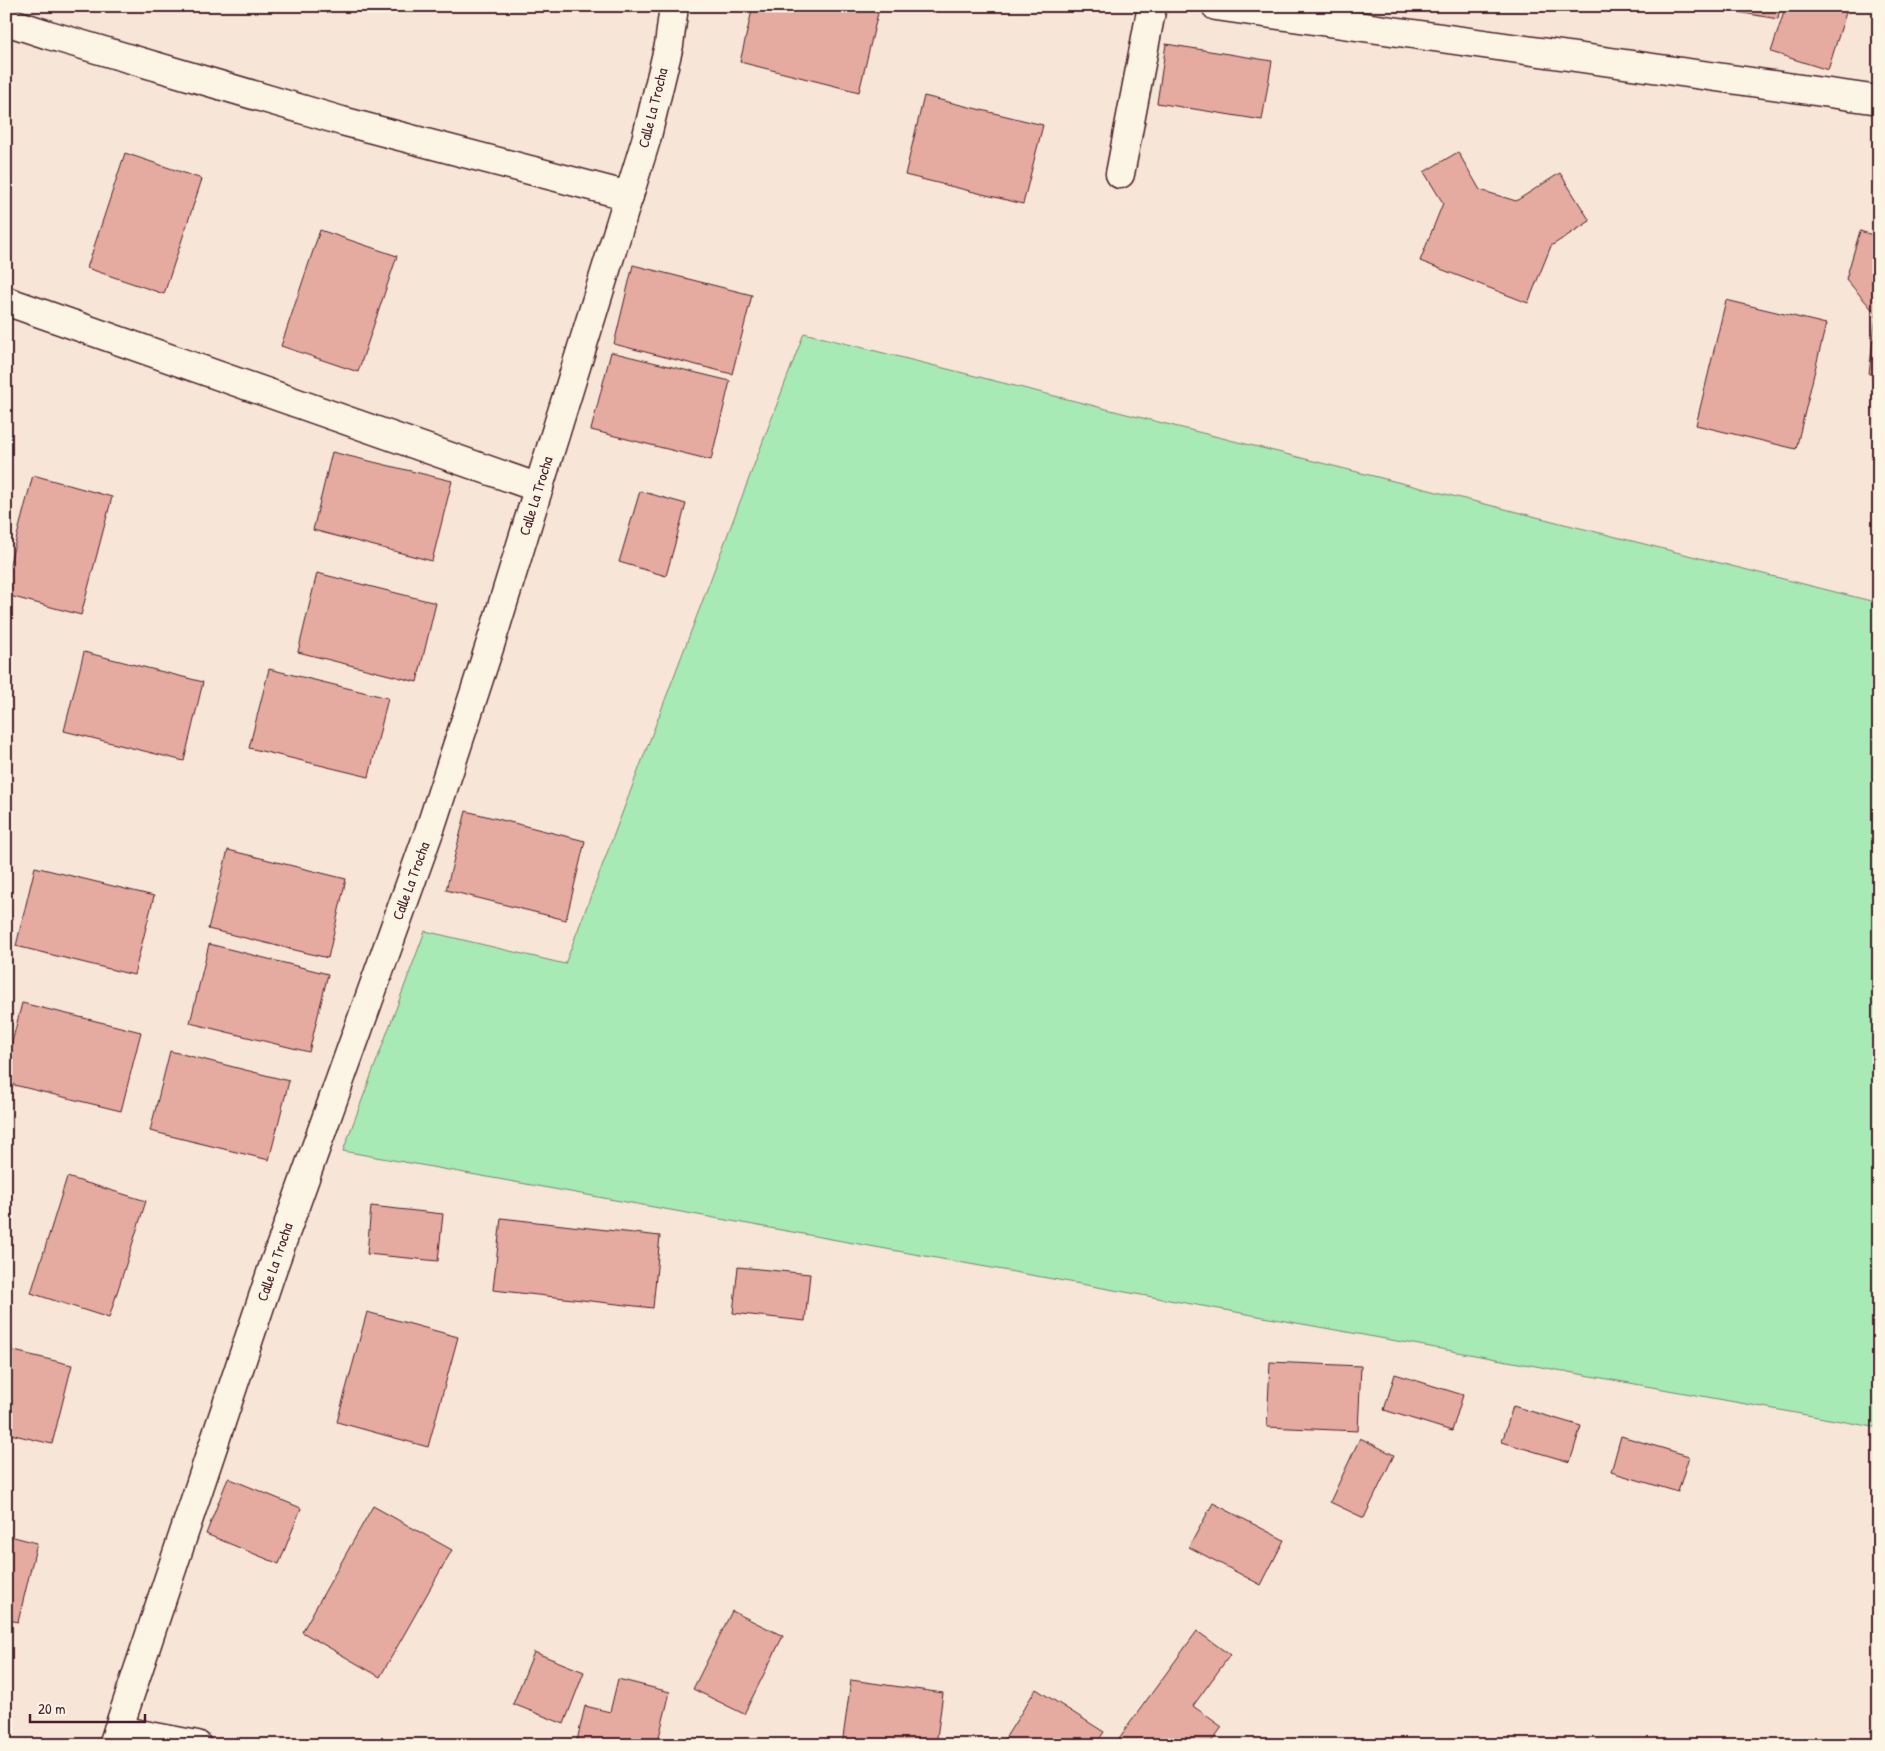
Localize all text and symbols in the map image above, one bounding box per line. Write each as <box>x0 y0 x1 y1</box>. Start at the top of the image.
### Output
street label: Calle La Trocha <box>632 66 673 150</box>
street label: Calle La Trocha <box>514 454 558 538</box>
street label: Calle La Trocha <box>387 839 434 923</box>
street label: Calle La Trocha <box>251 1220 298 1304</box>
scale bar <box>30 1691 145 1723</box>
text: 20 m <box>38 1698 65 1719</box>

